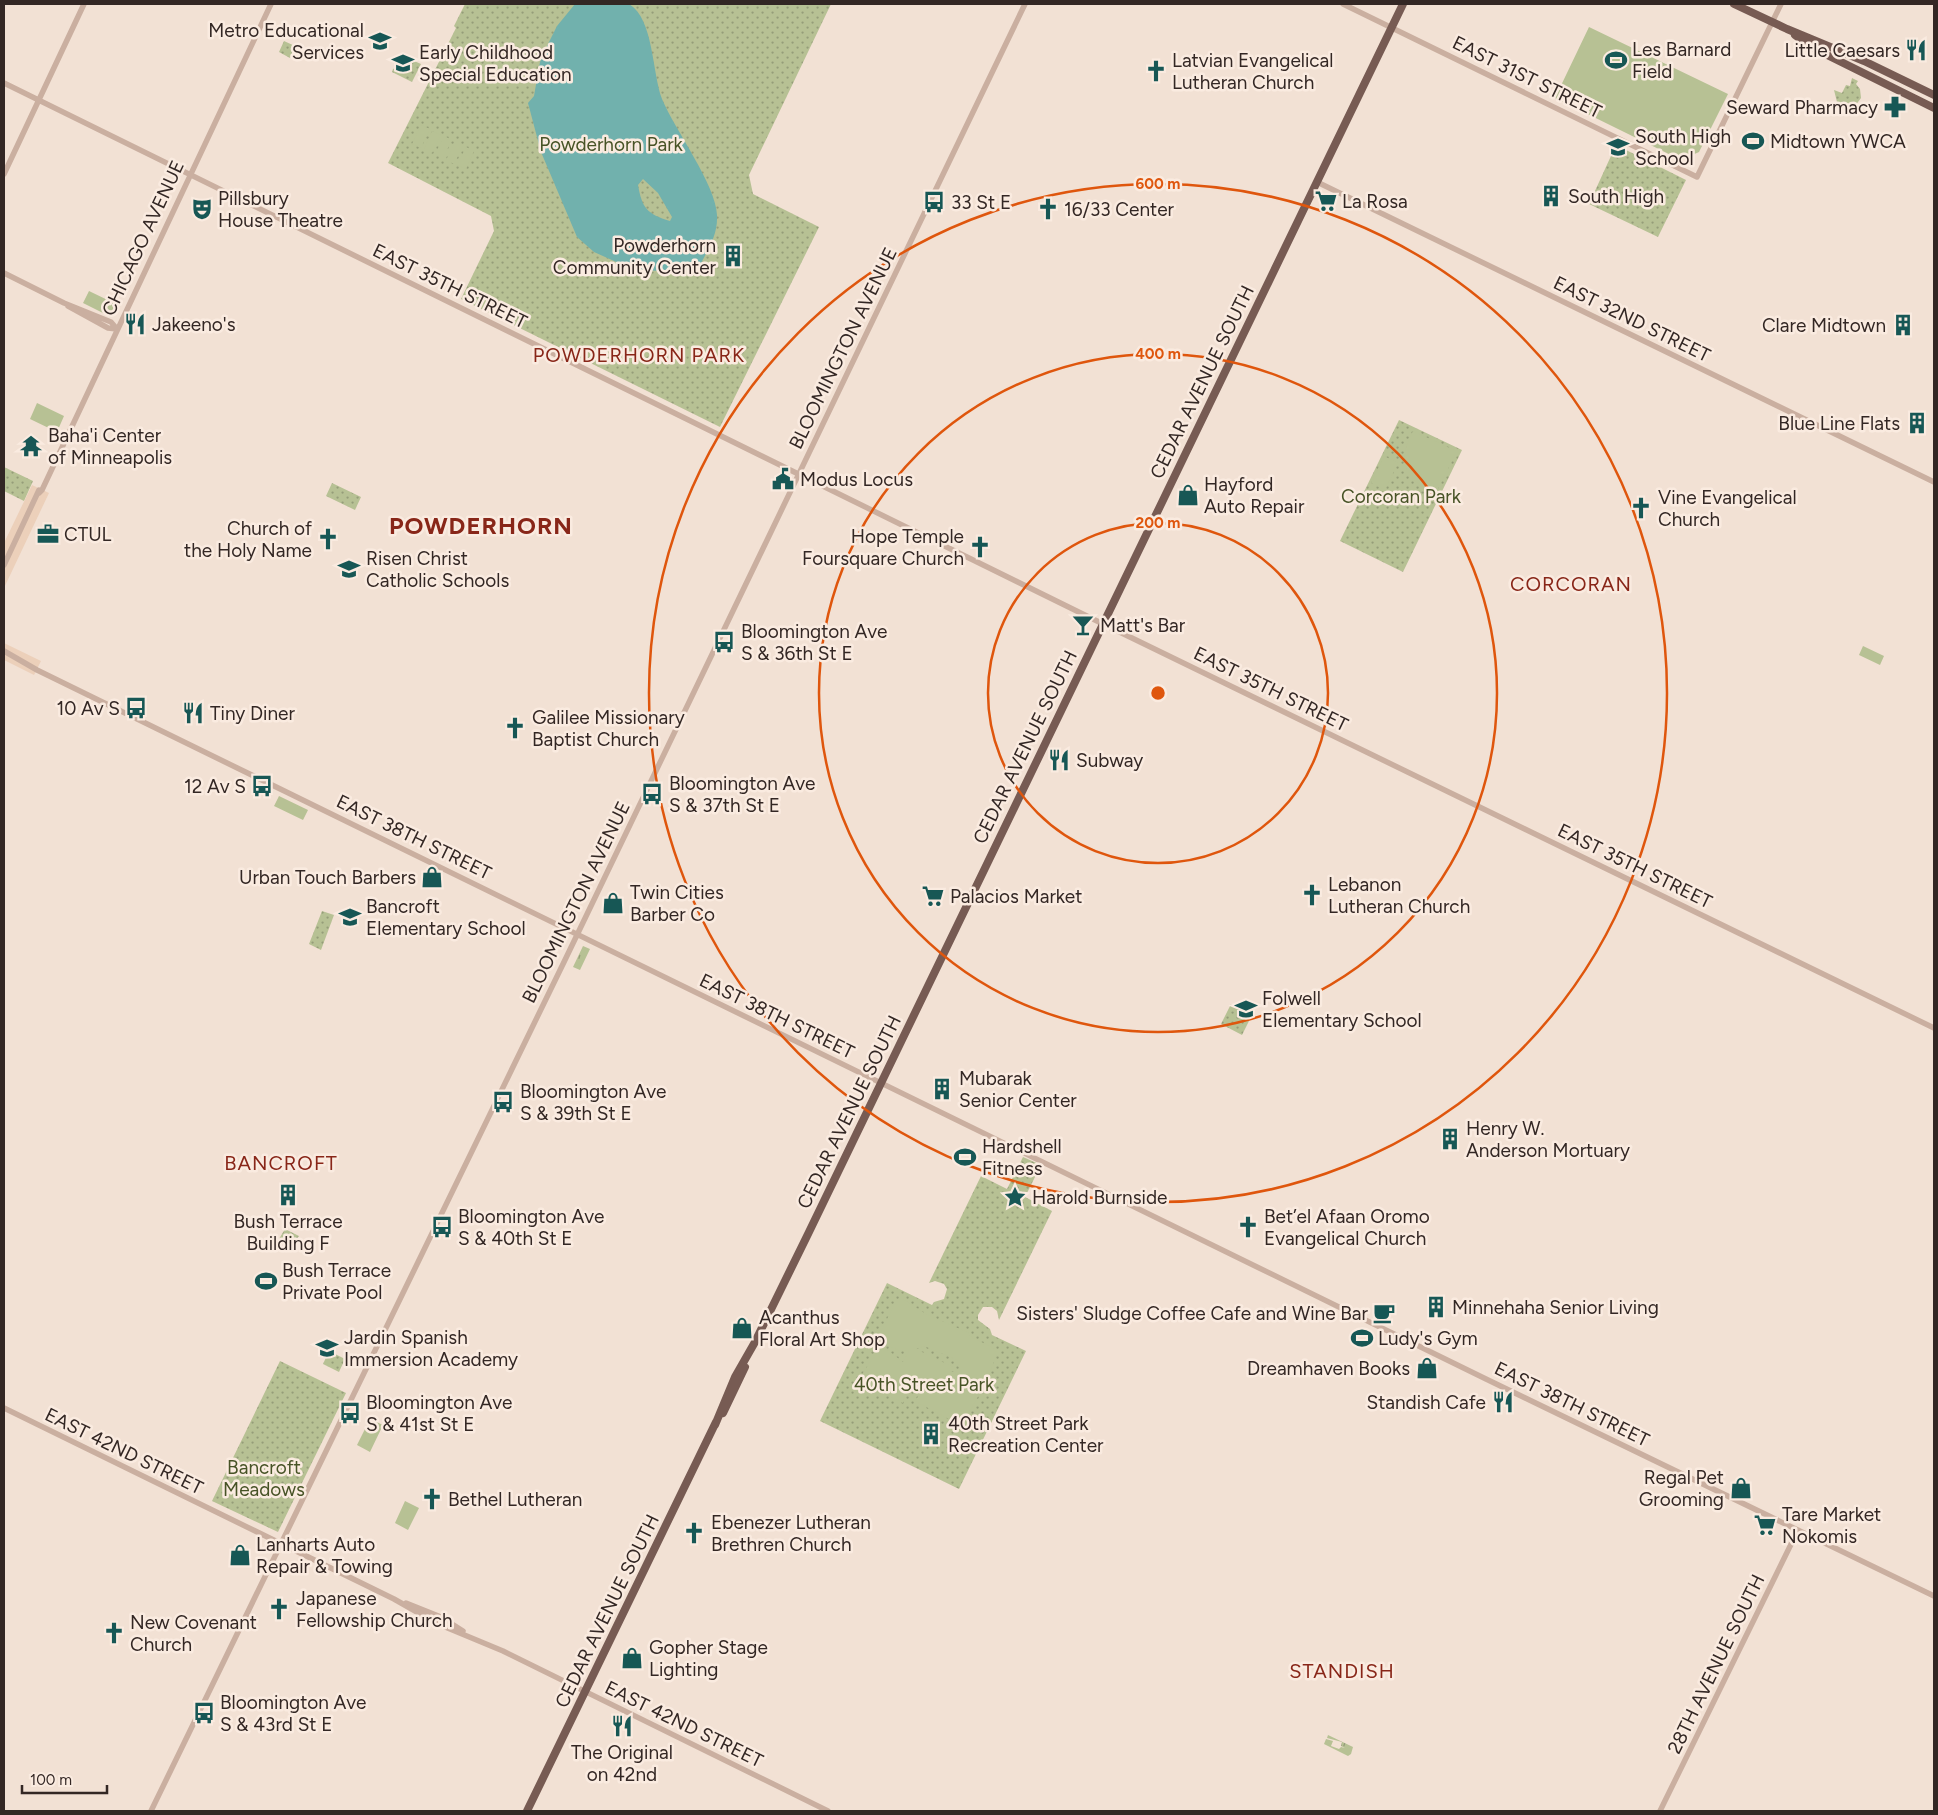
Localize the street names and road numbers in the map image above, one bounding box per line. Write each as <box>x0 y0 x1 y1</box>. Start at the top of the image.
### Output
street label: EAST 31ST STREET <box>1449 31 1606 123</box>
street label: CHICAGO AVENUE <box>97 157 189 319</box>
street label: EAST 35TH STREET <box>369 239 531 334</box>
street label: BLOOMINGTON AVENUE <box>784 243 902 453</box>
street label: EAST 32ND STREET <box>1550 271 1715 367</box>
street label: CEDAR AVENUE SOUTH <box>1145 281 1259 483</box>
street label: EAST 35TH STREET <box>1190 642 1352 737</box>
street label: CEDAR AVENUE SOUTH <box>968 646 1082 848</box>
street label: EAST 38TH STREET <box>333 790 496 885</box>
street label: BLOOMINGTON AVENUE <box>517 797 635 1007</box>
street label: EAST 35TH STREET <box>1554 819 1716 914</box>
street label: EAST 38TH STREET <box>696 969 859 1064</box>
street label: CEDAR AVENUE SOUTH <box>792 1011 906 1213</box>
street label: EAST 38TH STREET <box>1491 1357 1654 1452</box>
street label: EAST 42ND STREET <box>41 1403 207 1499</box>
street label: CEDAR AVENUE SOUTH <box>550 1510 664 1712</box>
street label: 28TH AVENUE SOUTH <box>1663 1571 1769 1757</box>
street label: EAST 42ND STREET <box>601 1676 767 1772</box>

